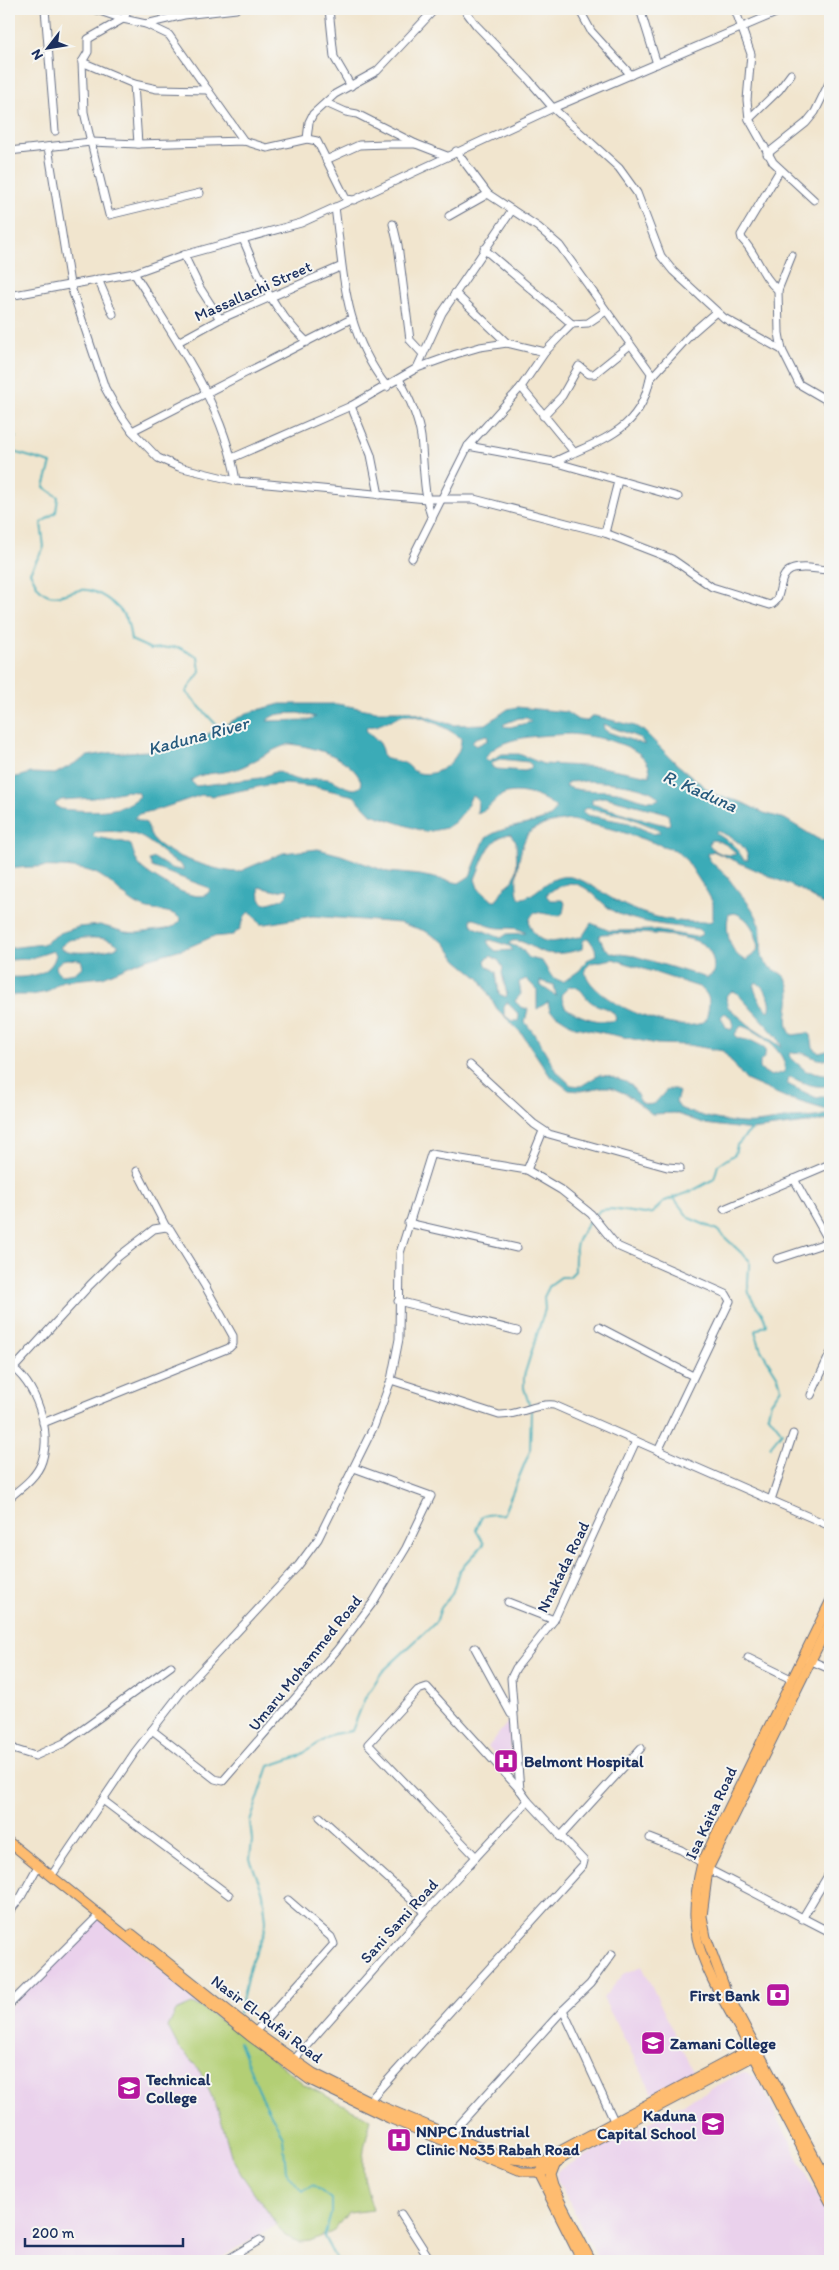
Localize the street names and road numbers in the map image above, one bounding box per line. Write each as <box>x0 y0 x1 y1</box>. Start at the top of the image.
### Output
street label: Massallachi Street <box>191 257 315 325</box>
street label: Nnakada Road <box>533 1518 593 1616</box>
street label: Umaru Mohammed Road <box>244 1591 366 1735</box>
street label: Isa Kaita Road <box>681 1763 741 1862</box>
street label: Sani Sami Road <box>356 1875 442 1967</box>
street label: Nasir El-Rufai Road <box>208 1971 327 2067</box>

